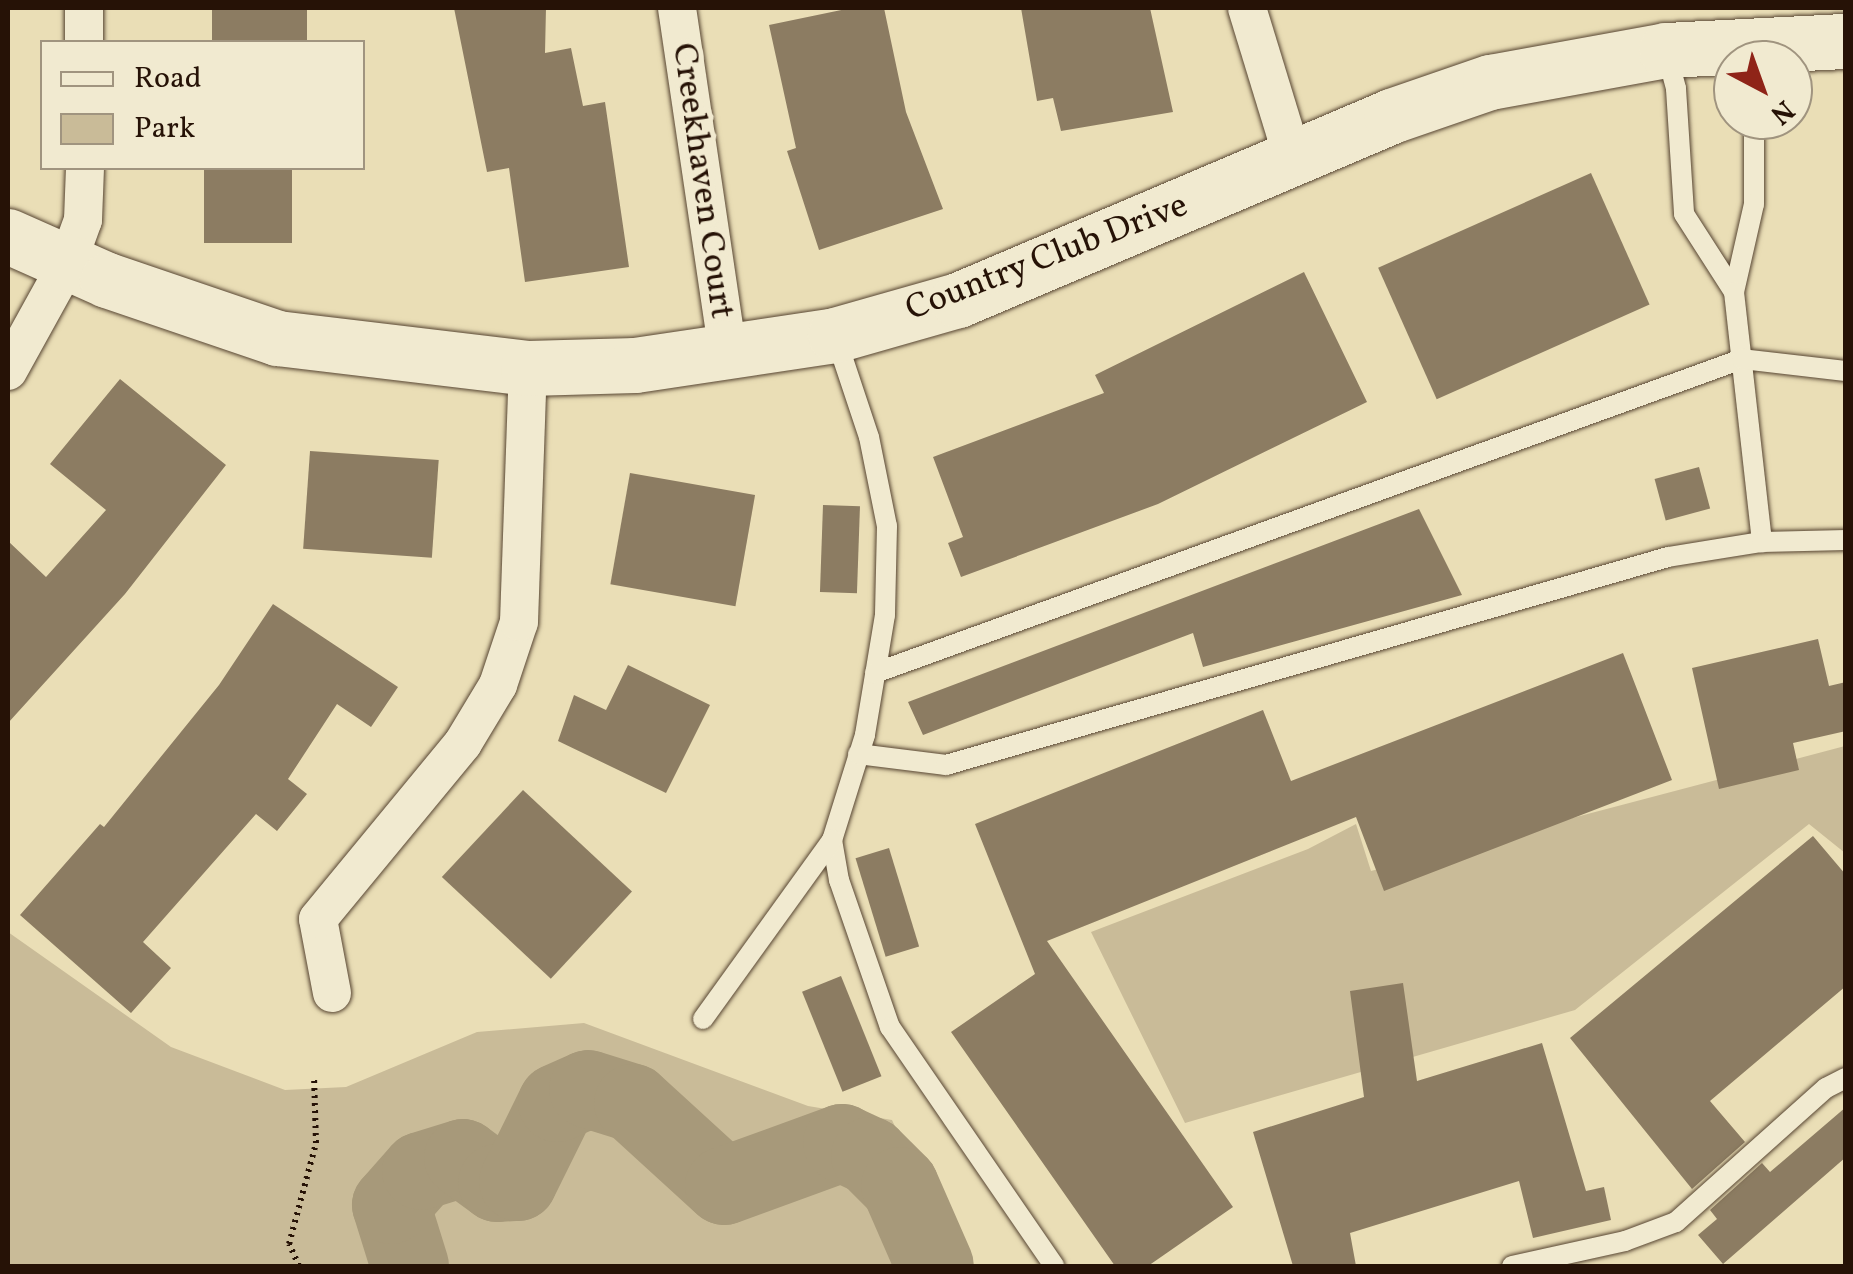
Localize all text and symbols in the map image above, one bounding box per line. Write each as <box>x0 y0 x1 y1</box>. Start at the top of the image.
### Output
legend <box>40 40 365 170</box>
north arrow <box>1713 40 1813 140</box>
street label: Creekhaven Court <box>662 41 742 321</box>
text: Road <box>134 58 202 100</box>
text: N <box>1761 90 1802 133</box>
text: Park <box>134 108 195 150</box>
street label: Country Club Drive <box>900 185 1194 331</box>

